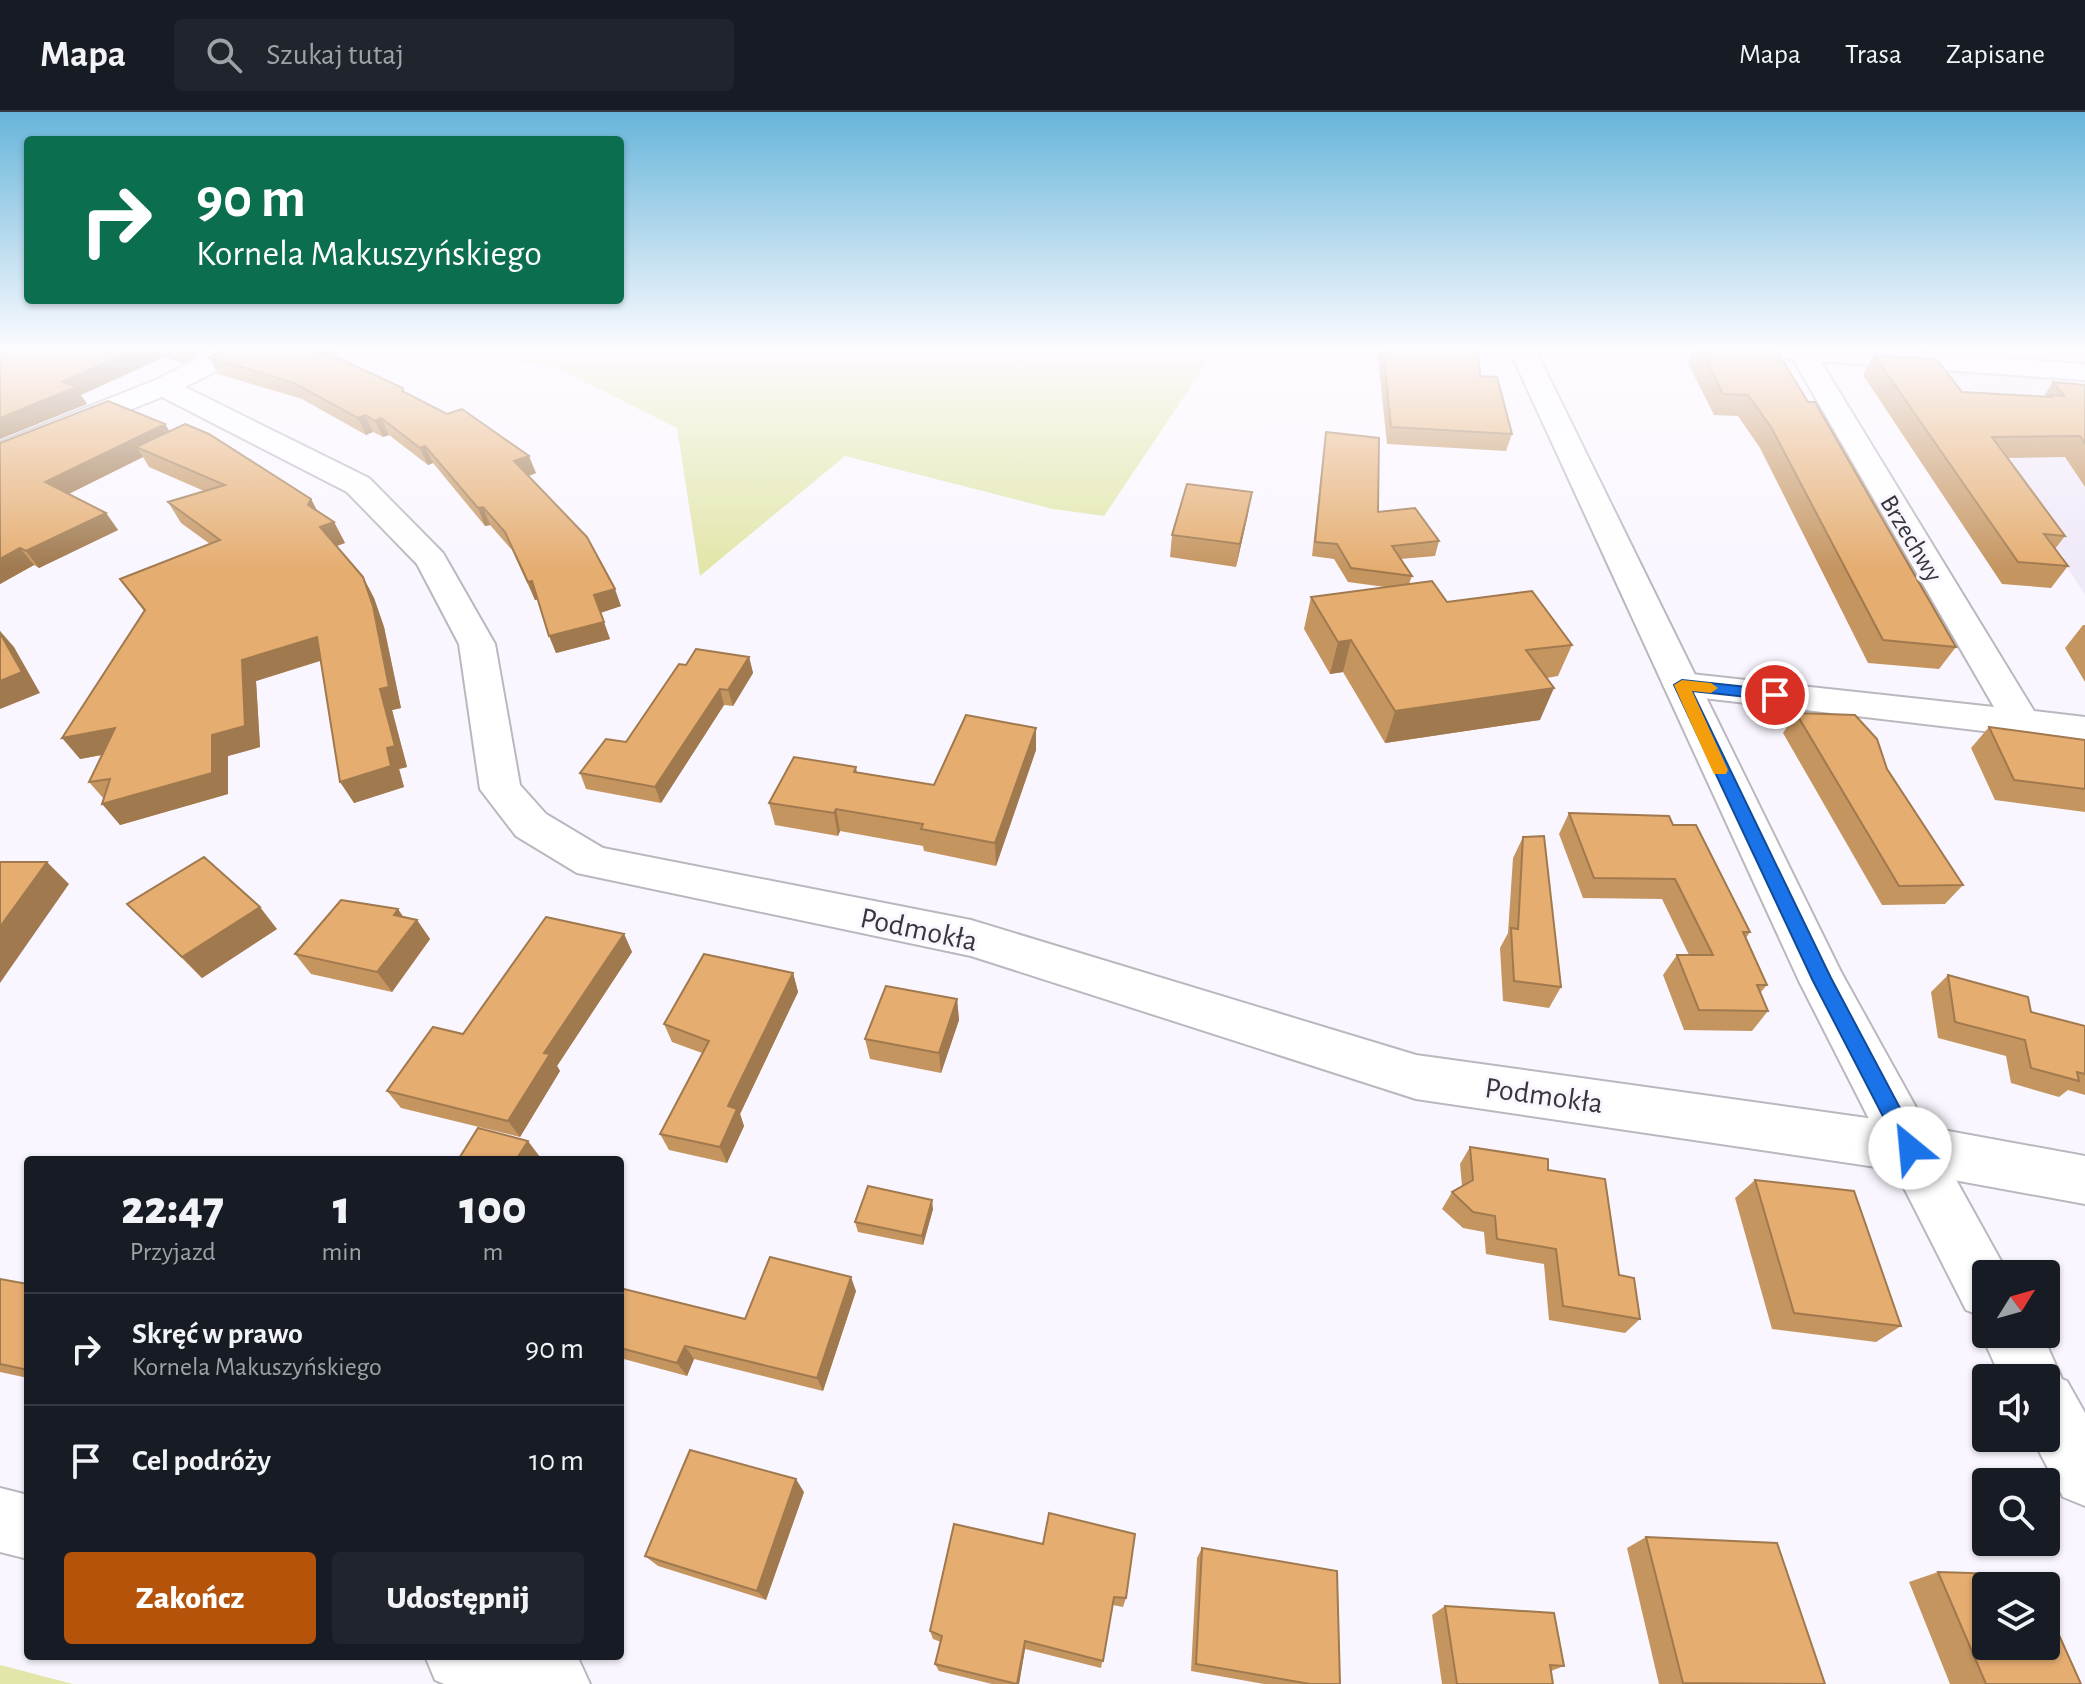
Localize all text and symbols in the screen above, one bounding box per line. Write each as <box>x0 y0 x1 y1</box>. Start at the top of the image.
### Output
search box <box>174 19 734 91</box>
icon: search <box>202 33 246 77</box>
text: Mapa <box>40 36 126 74</box>
text: Szukaj tutaj <box>266 40 404 70</box>
text: Mapa <box>1739 41 1801 69</box>
text: Trasa <box>1845 41 1902 69</box>
text: Zapisane <box>1946 41 2045 69</box>
icon: right <box>64 168 168 272</box>
text: 90 m <box>196 171 306 227</box>
text: Kornela Makuszyńskiego <box>196 236 542 272</box>
street label: Brzechwy <box>1875 491 1947 586</box>
pin <box>1741 661 1809 729</box>
icon: arrive <box>1753 673 1797 717</box>
street label: Podmokła <box>858 903 980 957</box>
street label: Podmokła <box>1483 1073 1605 1119</box>
position arrow <box>1868 1106 1952 1190</box>
text: 22:47 <box>121 1185 224 1233</box>
text: 1 <box>333 1185 350 1233</box>
text: 100 <box>459 1185 527 1233</box>
text: Przyjazd <box>130 1239 216 1265</box>
text: min <box>321 1239 362 1265</box>
text: m <box>483 1239 503 1265</box>
north arrow <box>1972 1260 2060 1348</box>
map controls <box>1972 1260 2060 1660</box>
text: Skręć w prawo <box>132 1319 303 1349</box>
icon: right <box>64 1327 108 1371</box>
text: 90 m <box>525 1334 584 1364</box>
text: Kornela Makuszyńskiego <box>132 1354 382 1380</box>
button: sound <box>1972 1364 2060 1452</box>
icon: arrive <box>64 1439 108 1483</box>
text: Cel podróży <box>132 1446 271 1476</box>
text: 10 m <box>529 1446 584 1476</box>
button: search <box>1972 1468 2060 1556</box>
button: Zakończ <box>64 1552 316 1644</box>
button: Udostępnij <box>332 1552 584 1644</box>
button: layers <box>1972 1572 2060 1660</box>

